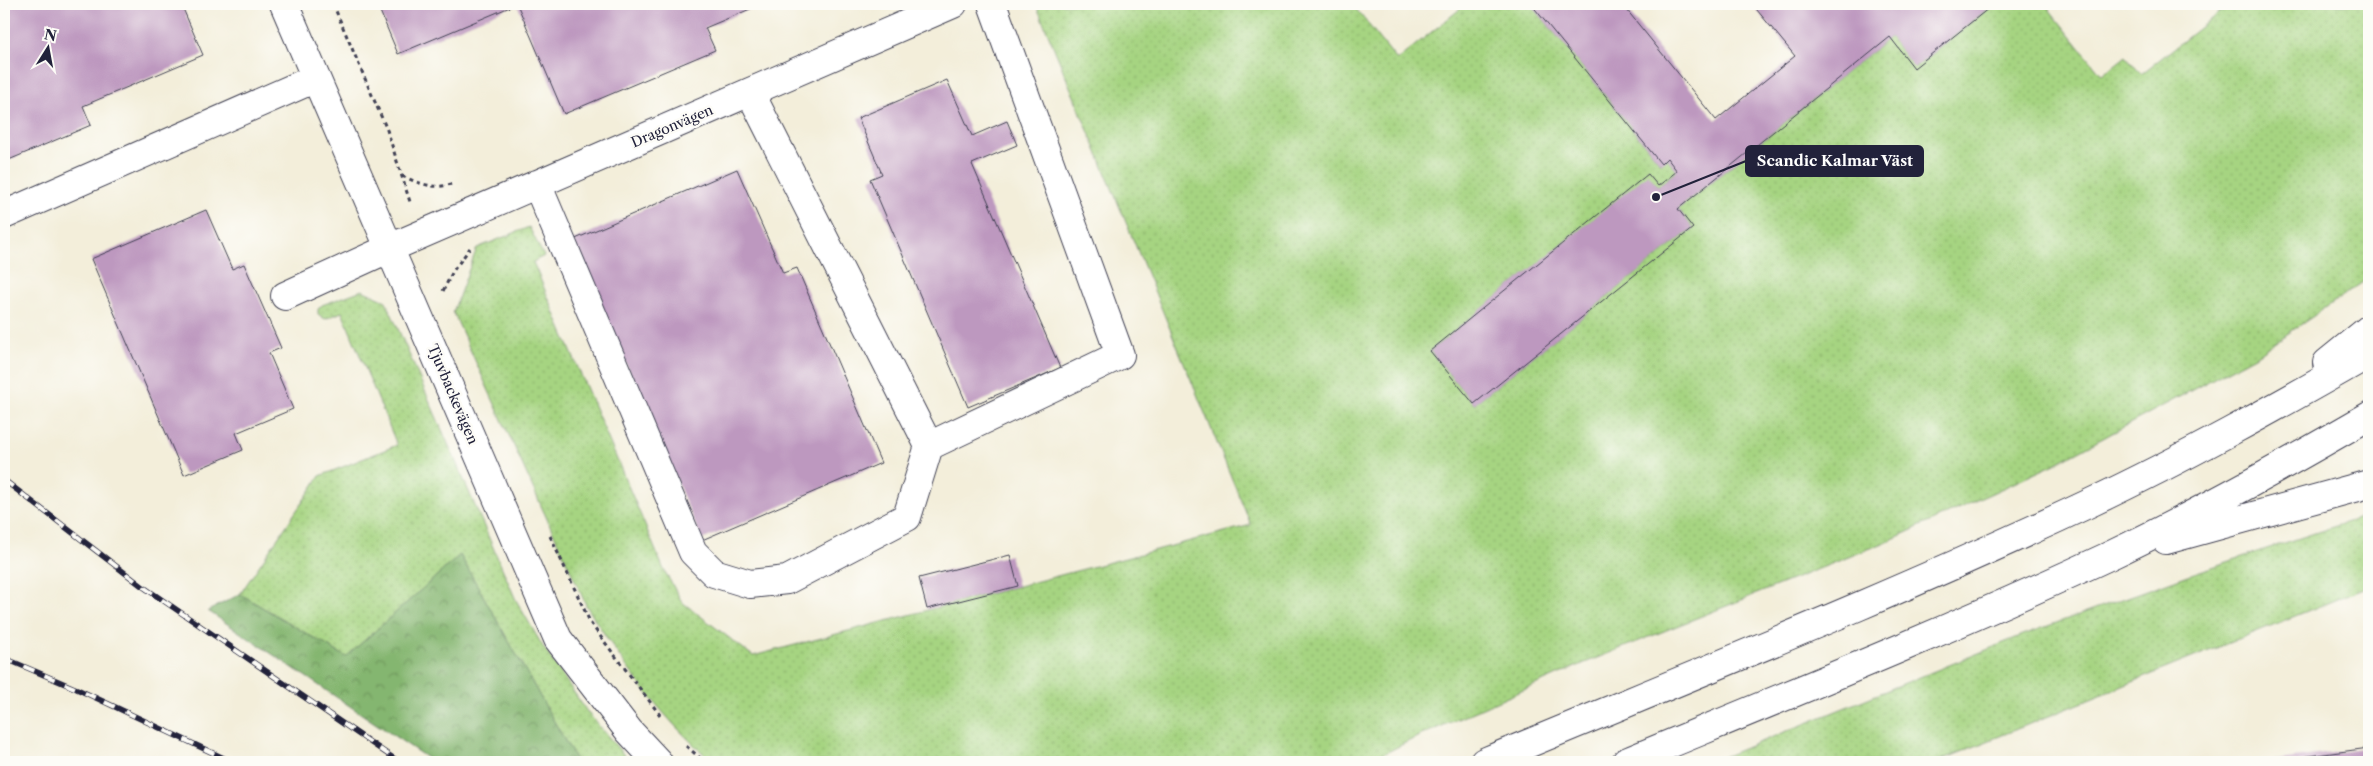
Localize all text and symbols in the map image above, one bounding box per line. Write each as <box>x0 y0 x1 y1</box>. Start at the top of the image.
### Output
north arrow <box>22 22 72 72</box>
text: N <box>43 25 58 45</box>
street label: Dragonvägen <box>628 101 716 151</box>
callout: Scandic Kalmar Väst <box>1746 146 1923 176</box>
text: Scandic Kalmar Väst <box>1757 151 1913 170</box>
street label: Tjuvbackevägen <box>424 341 482 447</box>

